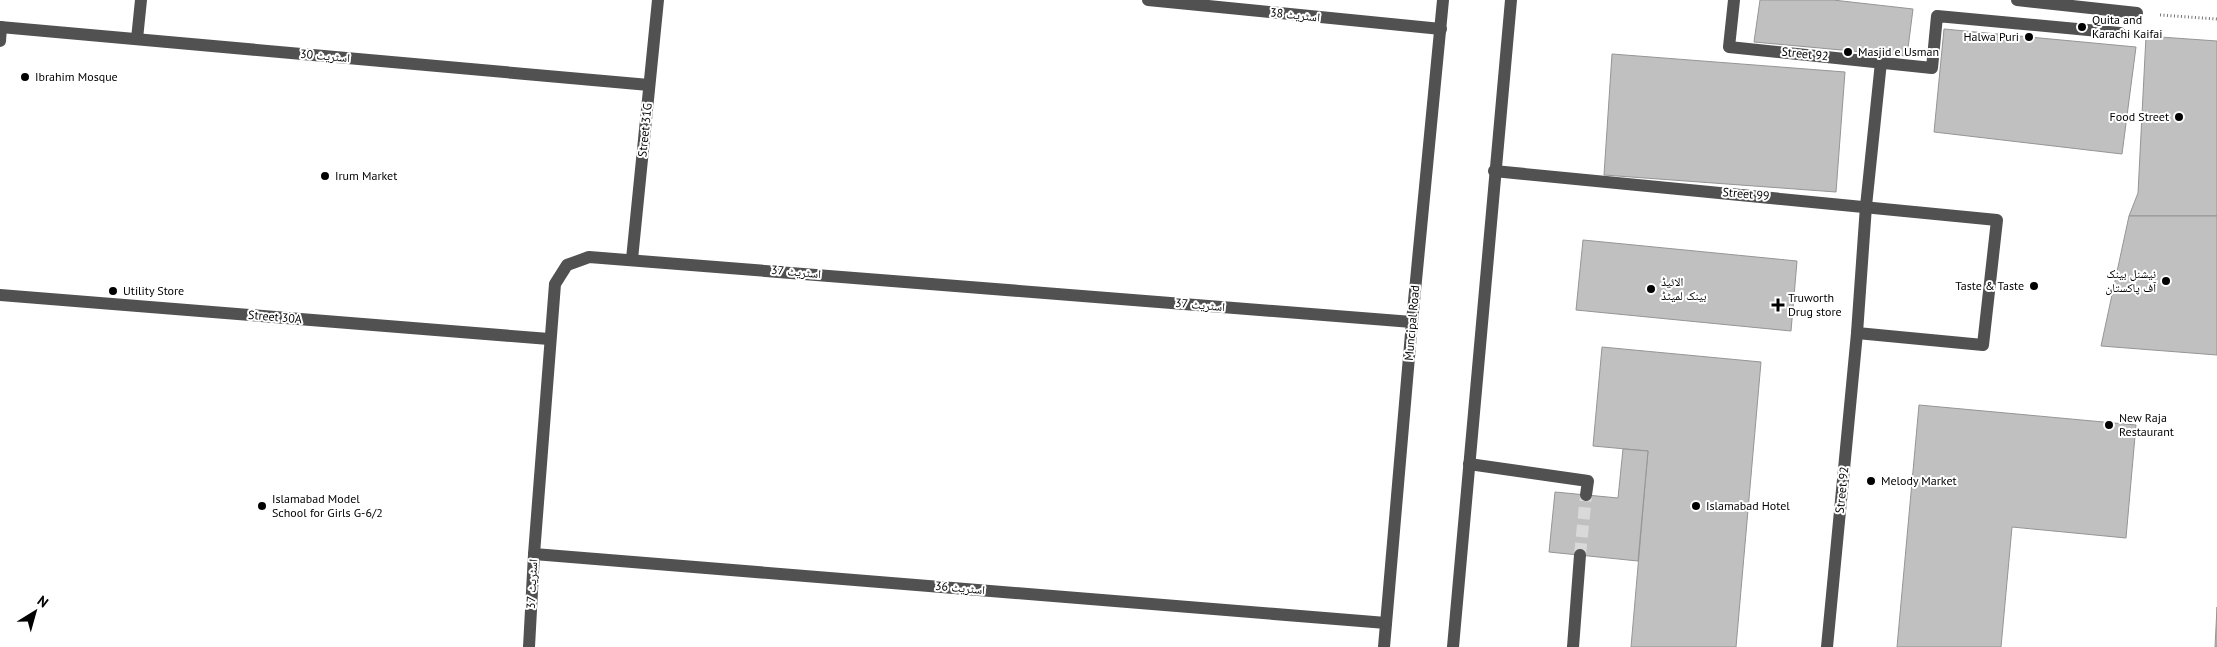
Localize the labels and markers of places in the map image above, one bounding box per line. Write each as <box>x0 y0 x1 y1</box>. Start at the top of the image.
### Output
place label: Quita and Karachi Kaifai <box>2092 12 2163 41</box>
marker: Quita and Karachi Kaifai <box>2076 21 2088 33</box>
place label: Halwa Puri <box>1963 29 2019 44</box>
marker: Halwa Puri <box>2023 31 2035 43</box>
place label: Masjid e Usman <box>1858 44 1939 59</box>
marker: Masjid e Usman <box>1842 46 1854 58</box>
place label: Ibrahim Mosque <box>35 69 118 84</box>
marker: Ibrahim Mosque <box>19 71 31 83</box>
place label: Food Street <box>2110 109 2169 124</box>
marker: Food Street <box>2173 111 2185 123</box>
place label: Irum Market <box>335 168 397 183</box>
marker: Irum Market <box>319 170 331 182</box>
place label: نیشنل بینک آف پاکستان <box>2105 266 2157 295</box>
place label: الائیڈ بینک لمیٹڈ <box>1661 274 1706 303</box>
marker: نیشنل بینک آف پاکستان <box>2160 275 2172 287</box>
place label: Taste & Taste <box>1955 278 2024 293</box>
marker: Taste & Taste <box>2028 280 2040 292</box>
place label: Utility Store <box>123 283 184 298</box>
marker: الائیڈ بینک لمیٹڈ <box>1645 283 1657 295</box>
marker: Utility Store <box>107 285 119 297</box>
place label: Truworth Drug store <box>1788 290 1842 319</box>
marker: Truworth Drug store <box>1772 299 1784 311</box>
place label: New Raja Restaurant <box>2119 410 2174 439</box>
marker: New Raja Restaurant <box>2103 419 2115 431</box>
place label: Melody Market <box>1881 473 1957 488</box>
marker: Melody Market <box>1865 475 1877 487</box>
place label: Islamabad Model School for Girls G-6/2 <box>272 491 383 520</box>
place label: Islamabad Hotel <box>1706 498 1790 513</box>
marker: Islamabad Model School for Girls G-6/2 <box>256 500 268 512</box>
marker: Islamabad Hotel <box>1690 500 1702 512</box>

